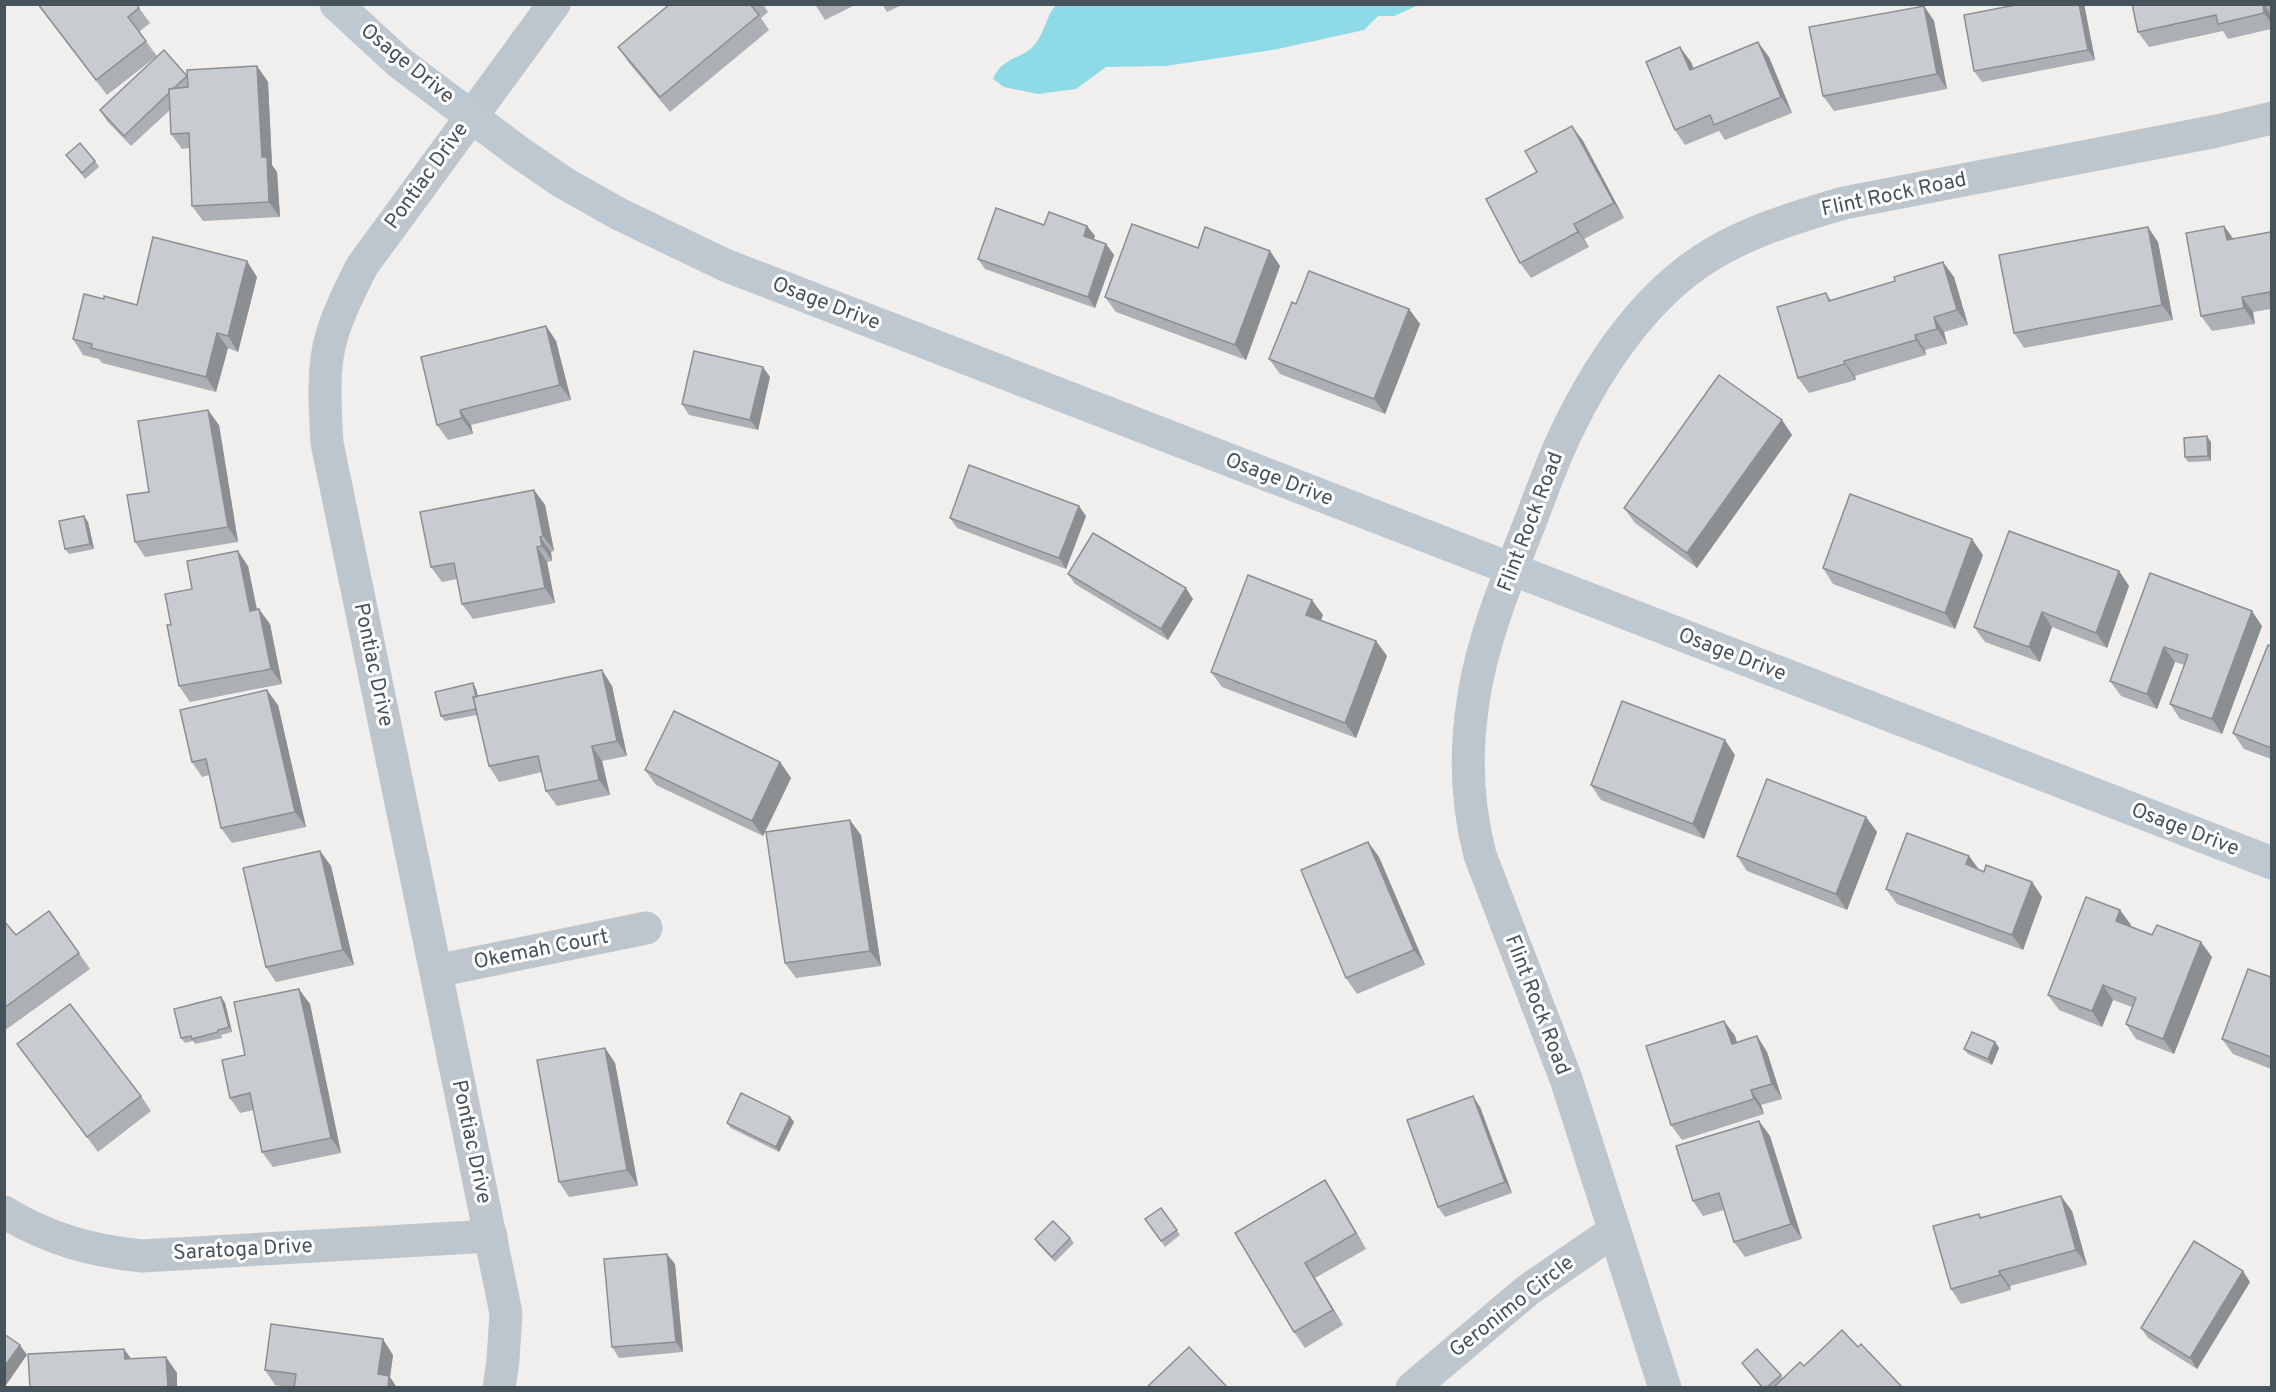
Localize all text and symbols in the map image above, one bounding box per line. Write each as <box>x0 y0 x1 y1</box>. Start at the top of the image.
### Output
street label: Osage Drive <box>354 18 460 110</box>
street label: Pontiac Drive <box>379 117 475 235</box>
street label: Flint Rock Road <box>1819 166 1969 224</box>
street label: Osage Drive <box>768 271 884 337</box>
street label: Osage Drive <box>1221 447 1337 513</box>
street label: Flint Rock Road <box>1492 448 1570 596</box>
street label: Pontiac Drive <box>347 601 399 729</box>
street label: Osage Drive <box>1674 622 1790 688</box>
street label: Osage Drive <box>2127 797 2243 863</box>
street label: Okemah Court <box>471 924 611 976</box>
street label: Flint Rock Road <box>1498 931 1576 1079</box>
street label: Pontiac Drive <box>445 1078 497 1206</box>
street label: Saratoga Drive <box>172 1233 314 1267</box>
street label: Geronimo Circle <box>1444 1250 1580 1364</box>

